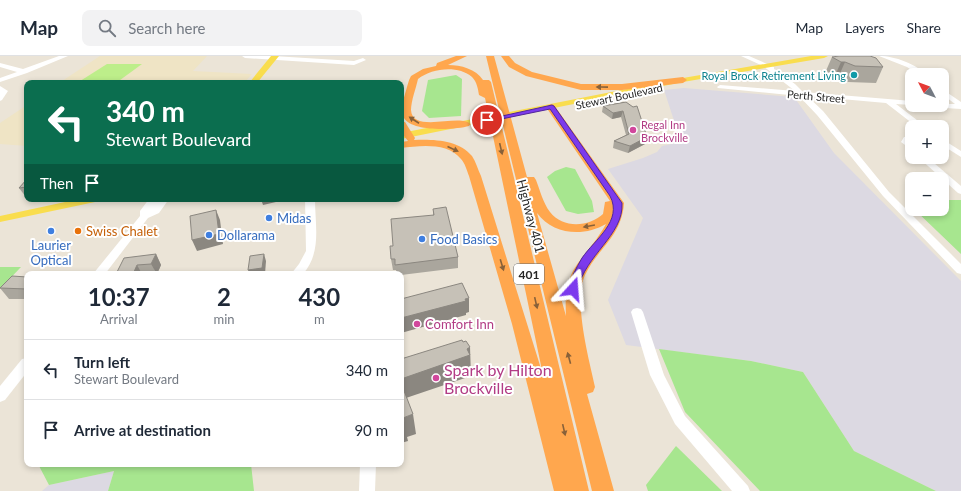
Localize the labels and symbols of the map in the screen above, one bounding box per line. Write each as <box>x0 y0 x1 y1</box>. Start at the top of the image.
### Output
north arrow <box>905 68 949 112</box>
place label: Royal Brock Retirement Living <box>701 69 846 82</box>
marker: Royal Brock Retirement Living <box>849 70 859 80</box>
street label: Stewart Boulevard <box>574 80 664 112</box>
one-way arrow <box>595 84 608 90</box>
street label: Perth Street <box>787 87 845 105</box>
pin <box>470 103 504 137</box>
one-way arrow <box>408 117 419 124</box>
place label: Regal Inn Brockville <box>641 118 688 144</box>
marker: Regal Inn Brockville <box>628 125 638 135</box>
one-way arrow <box>498 143 504 155</box>
one-way arrow <box>447 146 459 152</box>
street label: Highway 401 <box>513 177 549 255</box>
place label: Midas <box>277 210 312 226</box>
marker: Midas <box>264 213 274 223</box>
place label: Swiss Chalet <box>86 223 158 239</box>
one-way arrow <box>583 224 596 230</box>
marker: Laurier Optical <box>46 226 56 236</box>
marker: Swiss Chalet <box>73 226 83 236</box>
place label: Dollarama <box>217 227 275 243</box>
marker: Dollarama <box>204 230 214 240</box>
place label: Food Basics <box>430 231 498 247</box>
marker: Food Basics <box>417 234 427 244</box>
place label: Laurier Optical <box>30 237 72 268</box>
one-way arrow <box>499 260 505 272</box>
road number: 401 <box>514 264 544 284</box>
position arrow <box>552 268 594 310</box>
one-way arrow <box>533 297 539 309</box>
place label: Comfort Inn <box>425 316 494 332</box>
marker: Comfort Inn <box>412 319 422 329</box>
one-way arrow <box>565 352 571 365</box>
place label: Spark by Hilton Brockville <box>444 360 552 397</box>
marker: Spark by Hilton Brockville <box>431 373 441 383</box>
one-way arrow <box>562 423 568 436</box>

